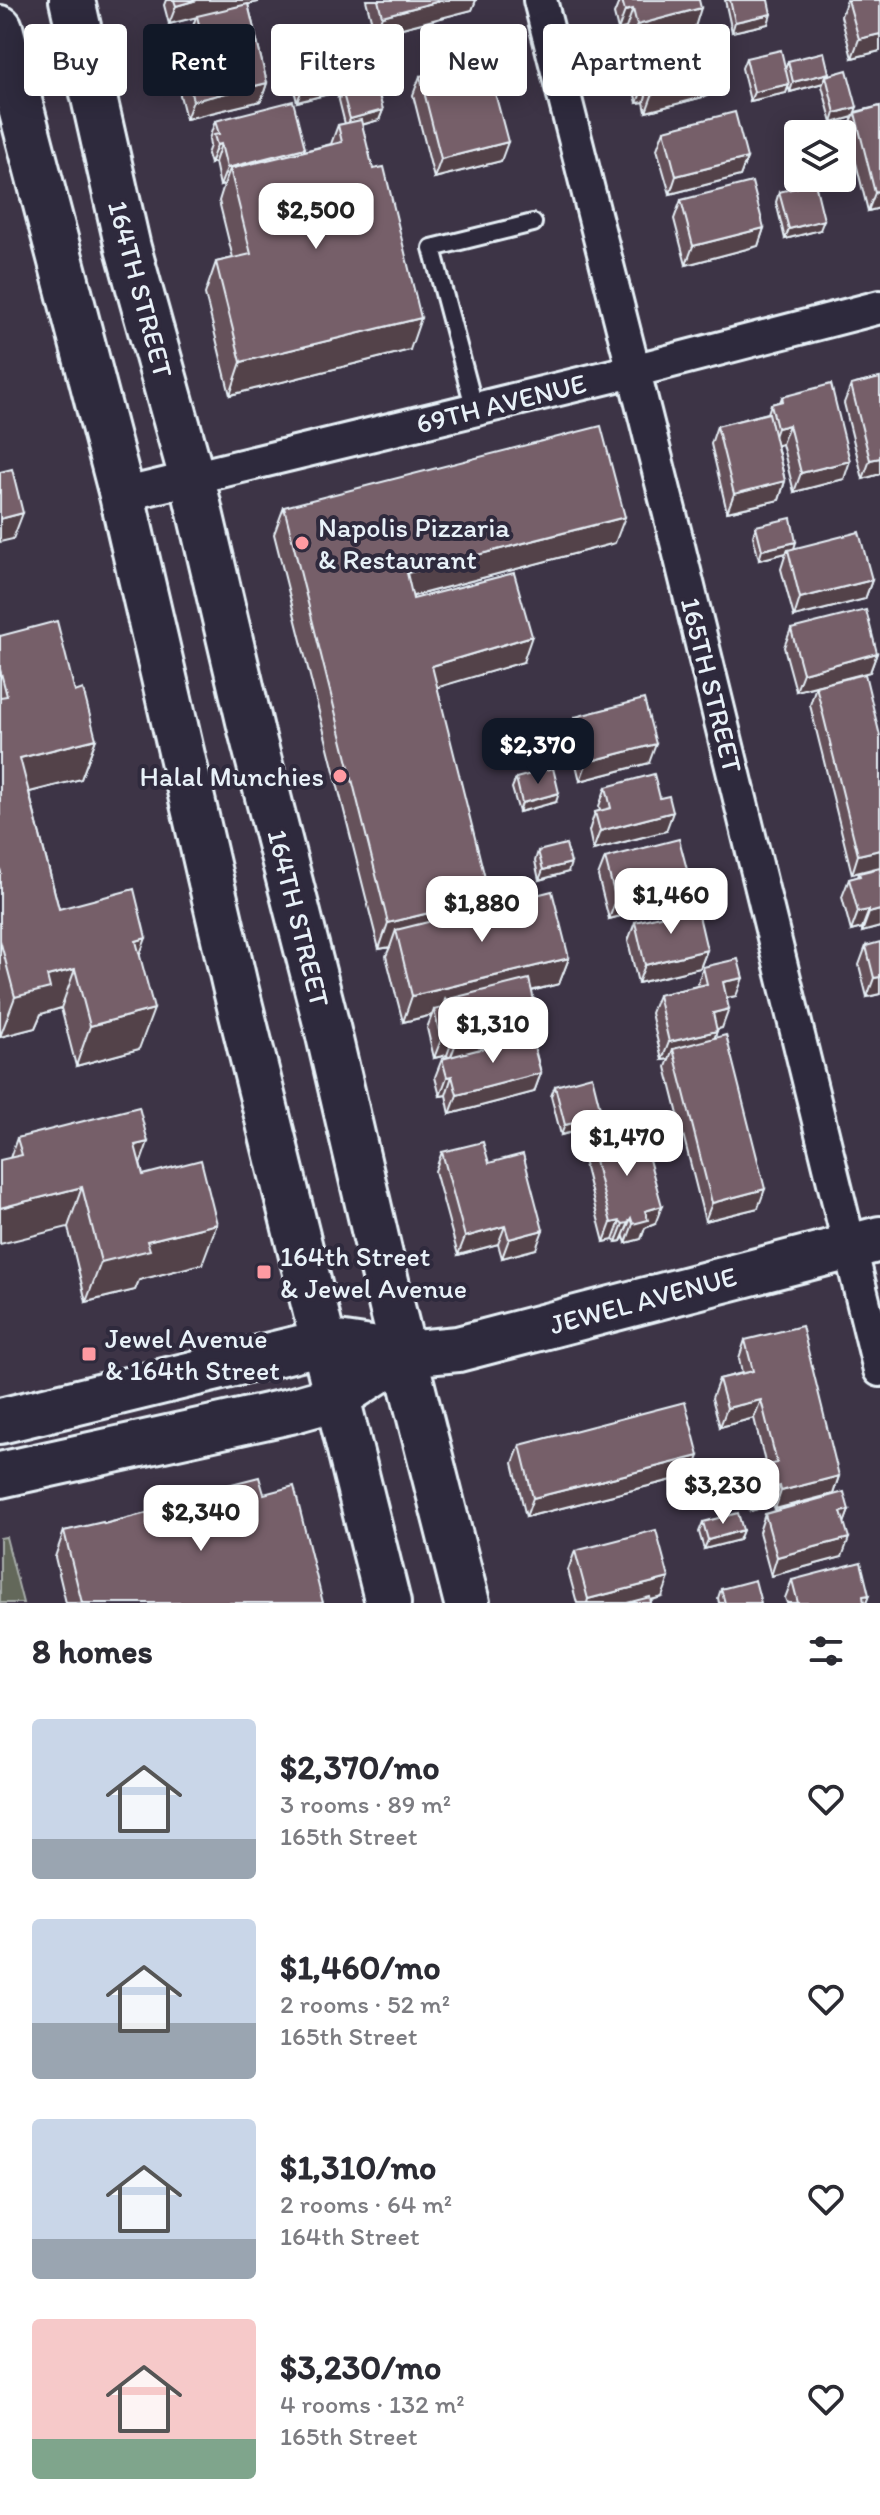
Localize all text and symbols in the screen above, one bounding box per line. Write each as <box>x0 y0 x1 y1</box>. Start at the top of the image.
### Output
chip: Buy <box>24 24 127 96</box>
chip: Rent <box>143 24 255 96</box>
chip: Filters <box>271 24 404 96</box>
chip: New <box>420 24 527 96</box>
chip: Apartment <box>543 24 730 96</box>
map controls <box>784 120 856 192</box>
button: layers <box>784 120 856 192</box>
pin: $2,500 <box>251 183 381 251</box>
text: $2,500 <box>277 193 355 225</box>
street label: 164TH STREET <box>101 197 181 381</box>
street label: 69TH AVENUE <box>413 365 589 441</box>
place label: Napolis Pizzaria & Restaurant <box>318 510 510 576</box>
marker: Napolis Pizzaria & Restaurant <box>293 534 311 552</box>
street label: 165TH STREET <box>674 594 750 776</box>
pin: $2,370 <box>473 718 603 786</box>
text: $2,370 <box>500 728 576 760</box>
place label: Halal Munchies <box>140 759 324 793</box>
marker: Halal Munchies <box>331 767 349 785</box>
street label: 164TH STREET <box>261 826 338 1011</box>
pin: $1,460 <box>606 868 736 936</box>
pin: $1,880 <box>417 876 547 944</box>
text: $1,460 <box>633 878 709 910</box>
text: $1,880 <box>444 886 520 918</box>
pin: $1,310 <box>428 997 558 1065</box>
text: $1,310 <box>456 1007 530 1039</box>
pin: $1,470 <box>562 1110 692 1178</box>
text: $1,470 <box>589 1120 665 1152</box>
place label: 164th Street & Jewel Avenue <box>280 1239 467 1305</box>
street label: JEWEL AVENUE <box>546 1259 740 1341</box>
marker: 164th Street & Jewel Avenue <box>255 1263 273 1281</box>
place label: Jewel Avenue & 164th Street <box>105 1321 280 1387</box>
marker: Jewel Avenue & 164th Street <box>80 1345 98 1363</box>
pin: $3,230 <box>658 1458 788 1526</box>
text: $3,230 <box>684 1468 762 1500</box>
pin: $2,340 <box>136 1485 266 1553</box>
text: $2,340 <box>162 1495 240 1527</box>
icon: filters <box>804 1629 848 1673</box>
text: 8 homes <box>32 1631 153 1672</box>
text: $2,370/mo <box>280 1747 440 1788</box>
icon: home <box>96 1751 192 1847</box>
icon: heart <box>804 1777 848 1821</box>
text: 3 rooms · 89 m² <box>280 1788 451 1820</box>
text: 165th Street <box>280 1820 418 1852</box>
text: $1,460/mo <box>280 1947 441 1988</box>
icon: home <box>96 1951 192 2047</box>
icon: heart <box>804 1977 848 2021</box>
text: 2 rooms · 52 m² <box>280 1988 450 2020</box>
text: 165th Street <box>280 2020 418 2052</box>
text: $1,310/mo <box>280 2147 436 2188</box>
icon: home <box>96 2151 192 2247</box>
icon: heart <box>804 2177 848 2221</box>
text: 2 rooms · 64 m² <box>280 2188 452 2220</box>
text: 164th Street <box>280 2220 420 2252</box>
text: $3,230/mo <box>280 2347 441 2388</box>
icon: home <box>96 2351 192 2447</box>
icon: heart <box>804 2377 848 2421</box>
text: 4 rooms · 132 m² <box>280 2388 465 2420</box>
text: 165th Street <box>280 2420 418 2452</box>

